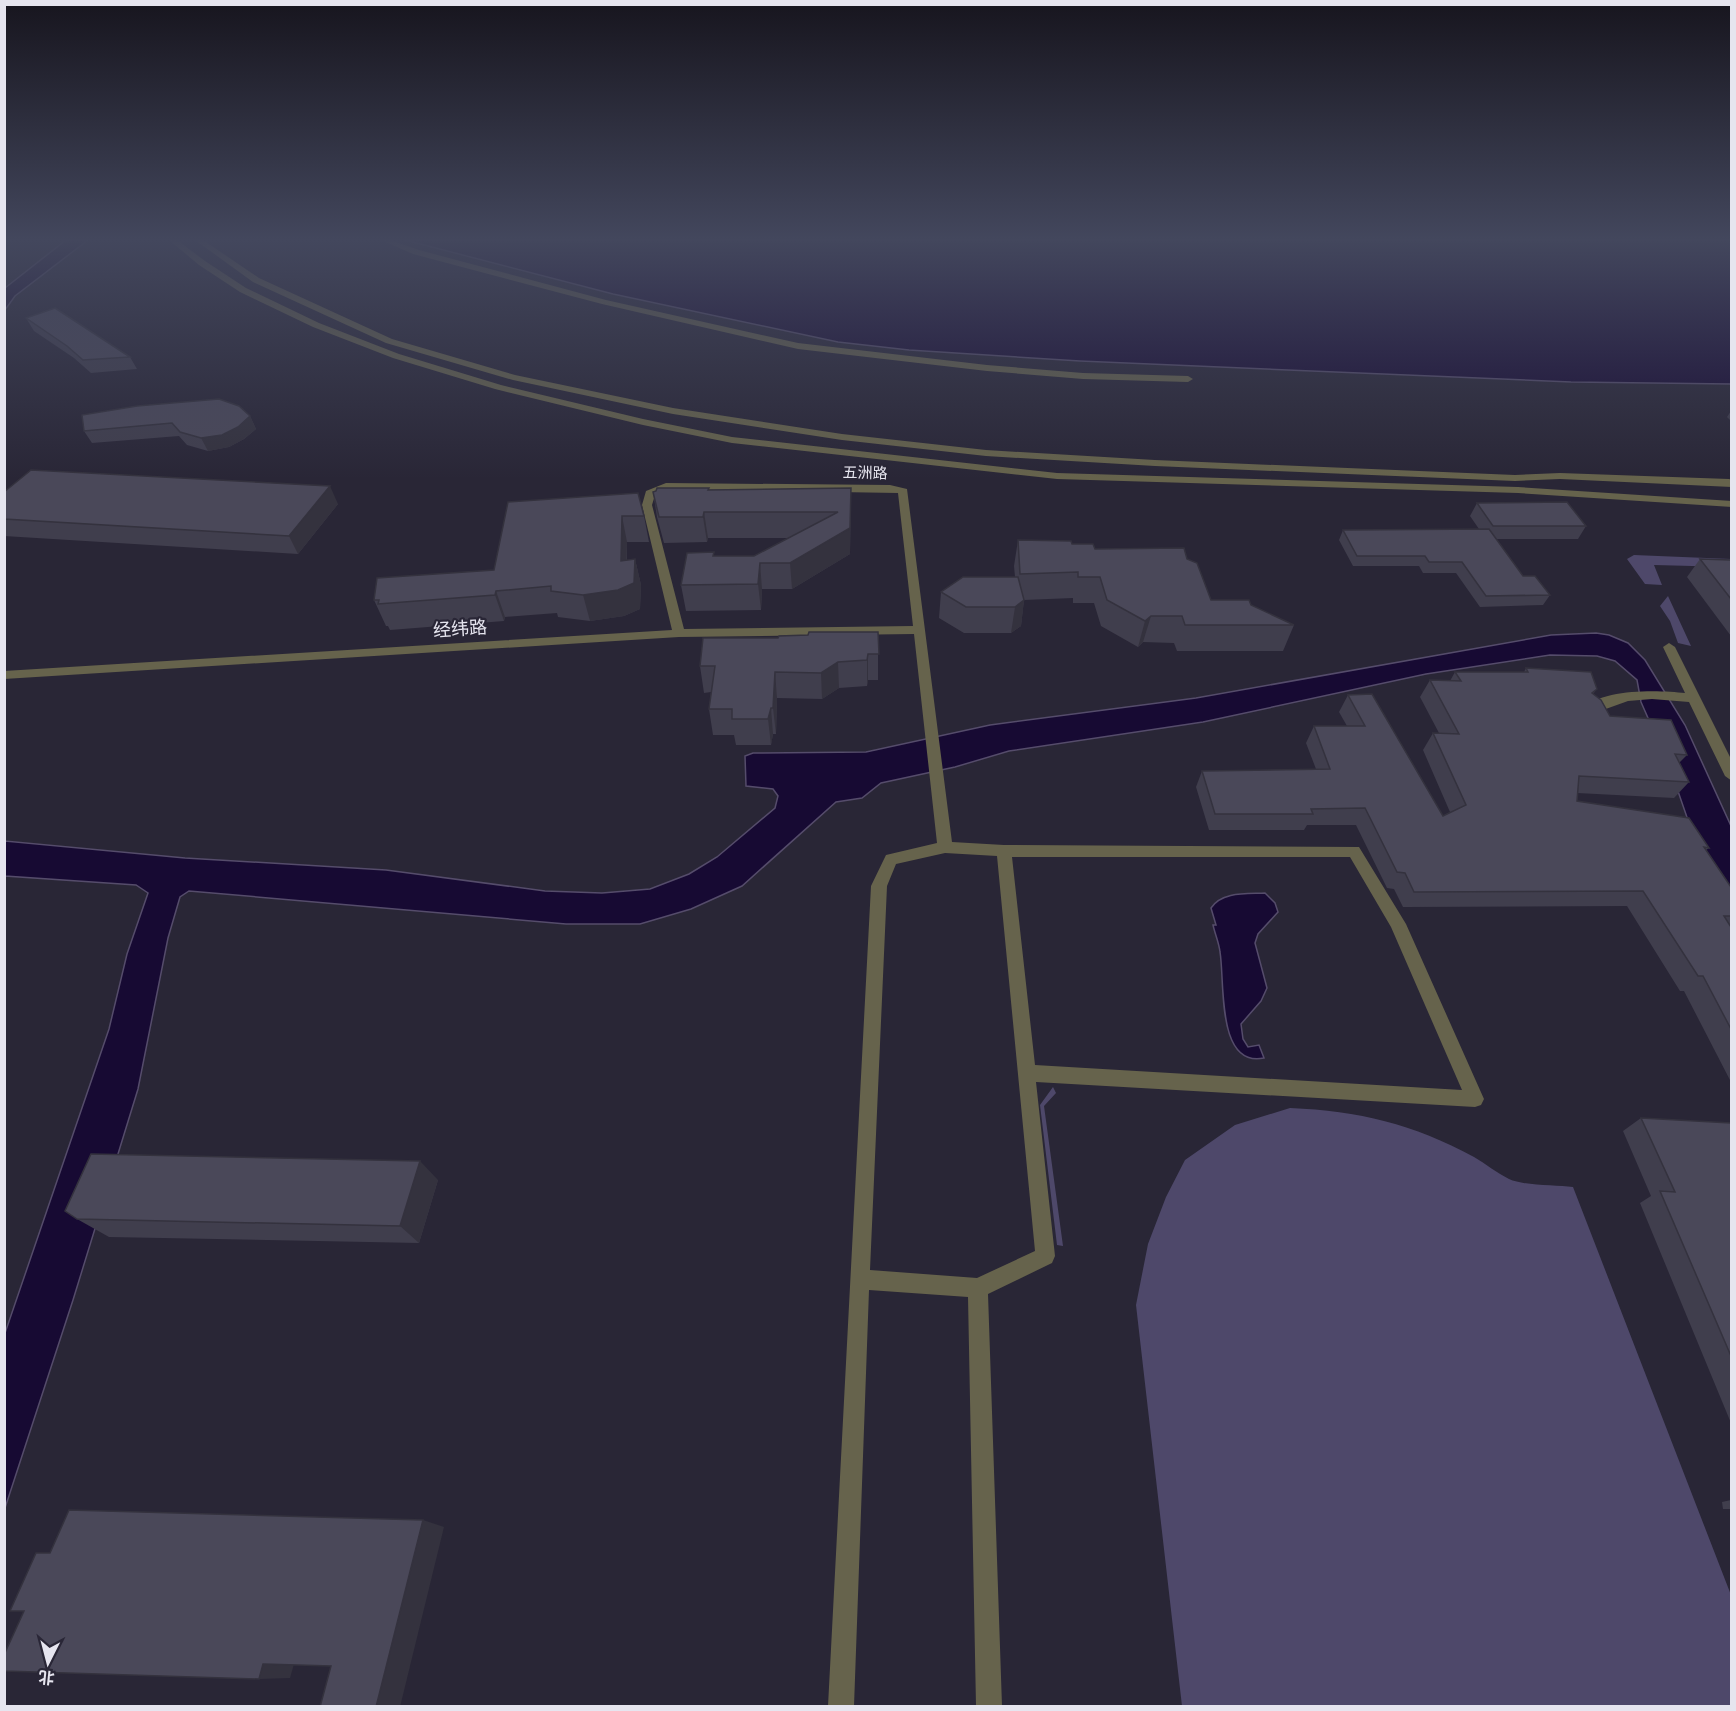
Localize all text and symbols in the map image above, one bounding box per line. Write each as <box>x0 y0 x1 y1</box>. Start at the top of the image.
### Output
street label: 五洲路 <box>842 464 888 482</box>
street label: 经纬路 <box>432 616 488 642</box>
north arrow <box>18 1633 78 1693</box>
text: 北 <box>38 1667 55 1688</box>

